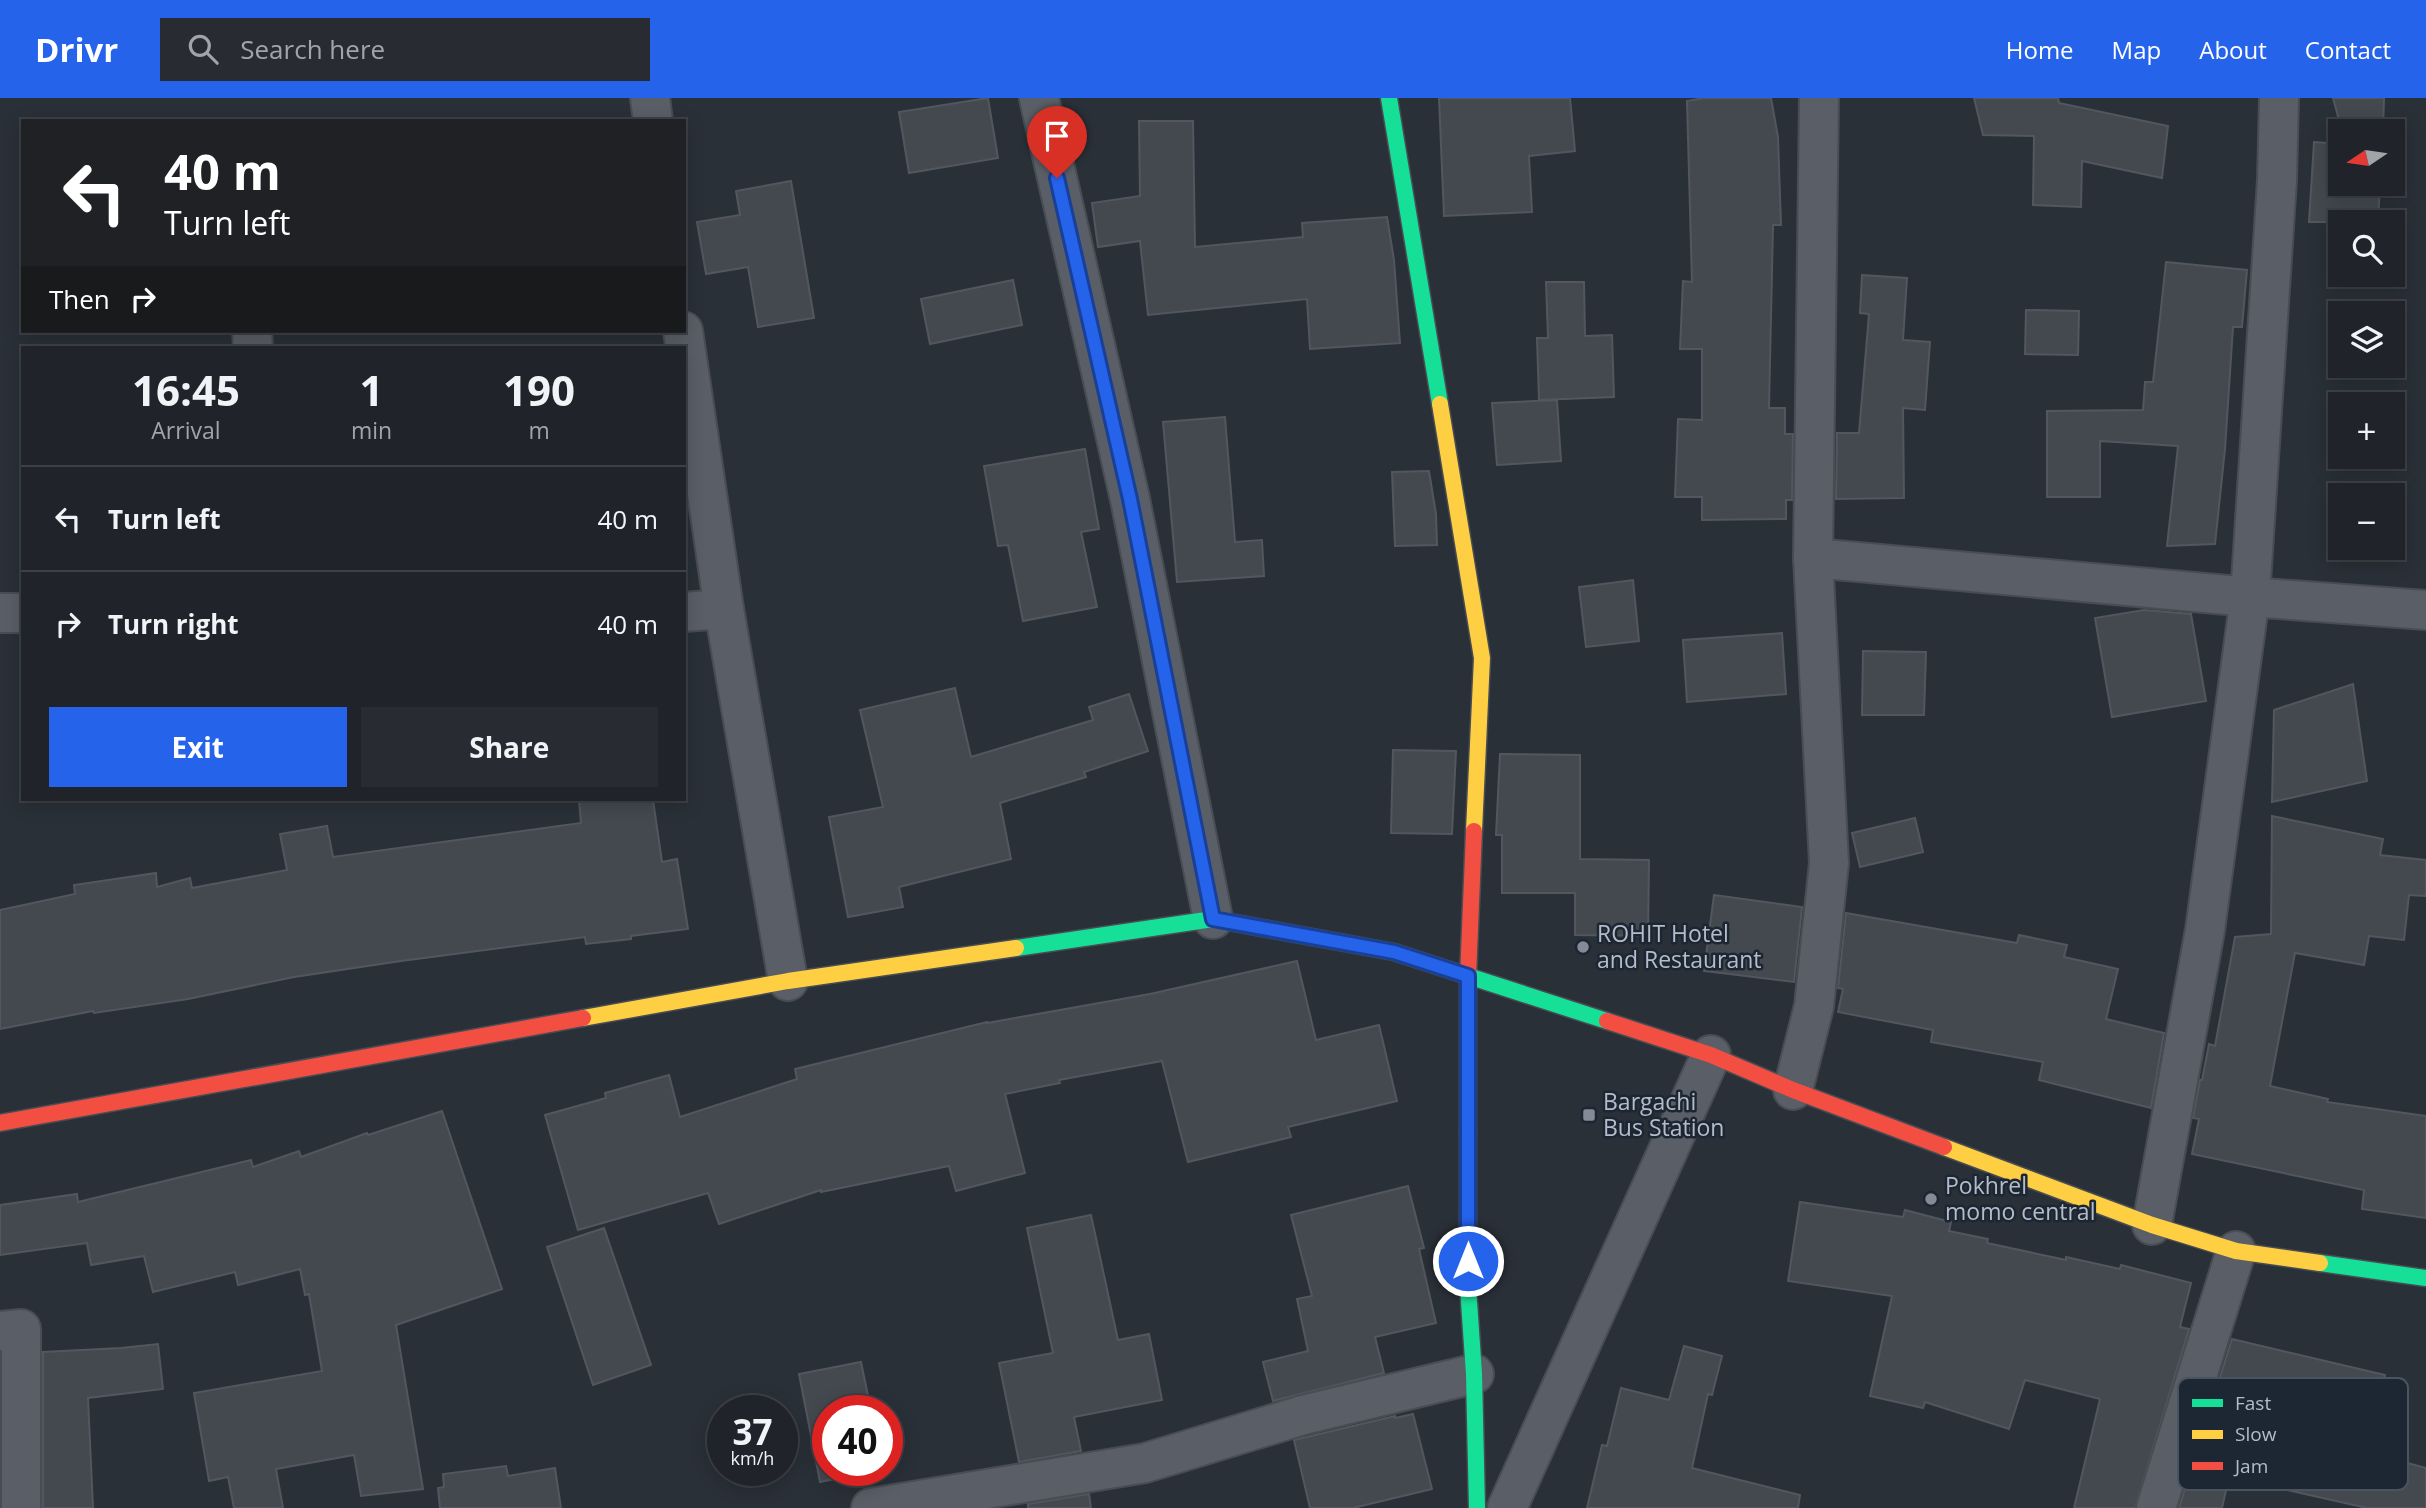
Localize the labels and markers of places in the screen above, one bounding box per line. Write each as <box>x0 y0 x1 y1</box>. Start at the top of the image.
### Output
pin <box>1027 106 1087 178</box>
place label: ROHIT Hotel and Restaurant <box>1597 917 1762 975</box>
marker: ROHIT Hotel and Restaurant <box>1575 939 1591 955</box>
place label: Bargachi Bus Station <box>1603 1085 1724 1143</box>
marker: Bargachi Bus Station <box>1581 1107 1597 1123</box>
place label: Pokhrel momo central <box>1945 1169 2095 1227</box>
marker: Pokhrel momo central <box>1923 1191 1939 1207</box>

